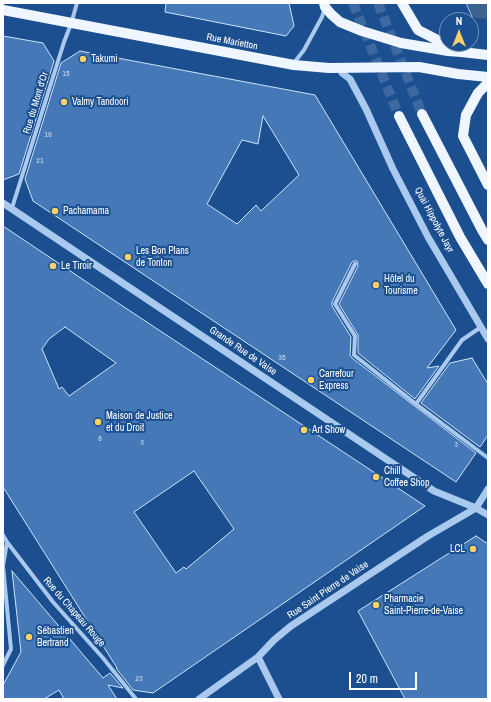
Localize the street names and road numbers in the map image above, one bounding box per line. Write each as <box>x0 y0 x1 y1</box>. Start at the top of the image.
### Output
street label: Rue Marietton <box>205 31 259 53</box>
street label: Rue du Mont d'Or <box>21 70 51 136</box>
street label: Quai Hippolyte Jayr <box>412 185 456 255</box>
street label: Grande Rue de Vaise <box>207 324 279 378</box>
street label: Rue Saint Pierre de Vaise <box>285 558 371 622</box>
street label: Rue du Chapeau Rouge <box>40 575 108 649</box>

